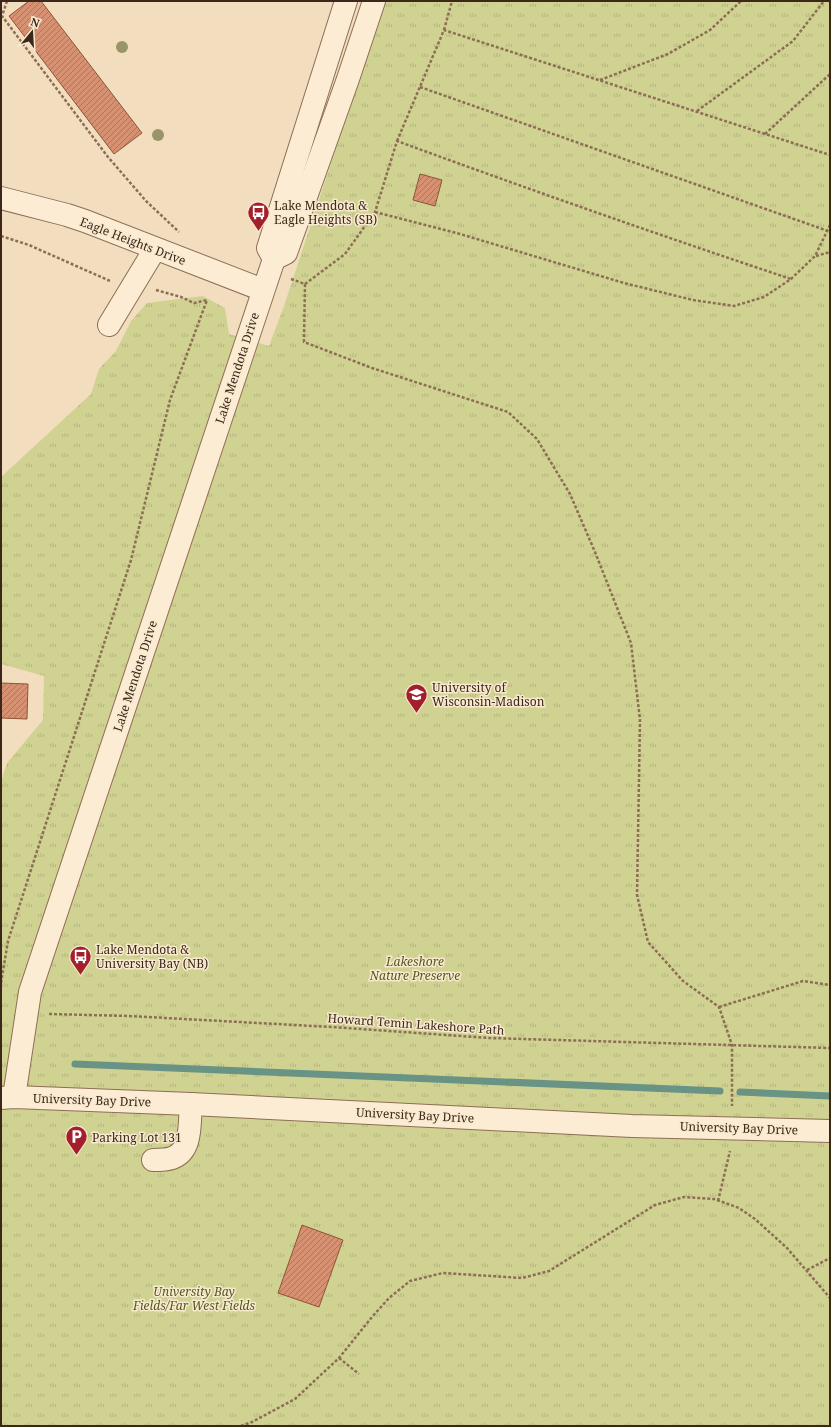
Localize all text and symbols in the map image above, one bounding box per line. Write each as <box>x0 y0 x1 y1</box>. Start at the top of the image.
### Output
north arrow <box>12 12 52 52</box>
text: N <box>29 14 42 31</box>
place label: Lake Mendota & Eagle Heights (SB) <box>274 197 377 228</box>
bus stop icon: Lake Mendota & Eagle Heights (SB) <box>245 199 271 232</box>
street label: Eagle Heights Drive <box>78 213 188 269</box>
street label: Lake Mendota Drive <box>211 310 263 426</box>
street label: Lake Mendota Drive <box>109 618 161 734</box>
place label: University of Wisconsin-Madison <box>432 679 545 710</box>
school or university icon: University of Wisconsin-Madison <box>403 681 429 714</box>
place label: Lake Mendota & University Bay (NB) <box>96 941 208 972</box>
bus stop icon: Lake Mendota & University Bay (NB) <box>67 943 93 976</box>
park label: Lakeshore Nature Preserve <box>369 953 460 984</box>
street label: Howard Temin Lakeshore Path <box>327 1009 505 1039</box>
street label: University Bay Drive <box>33 1089 151 1111</box>
street label: University Bay Drive <box>355 1103 475 1127</box>
street label: University Bay Drive <box>680 1117 798 1139</box>
parking icon: Parking Lot 131 <box>63 1124 89 1157</box>
place label: Parking Lot 131 <box>92 1129 182 1146</box>
park label: University Bay Fields/Far West Fields <box>132 1283 256 1314</box>

